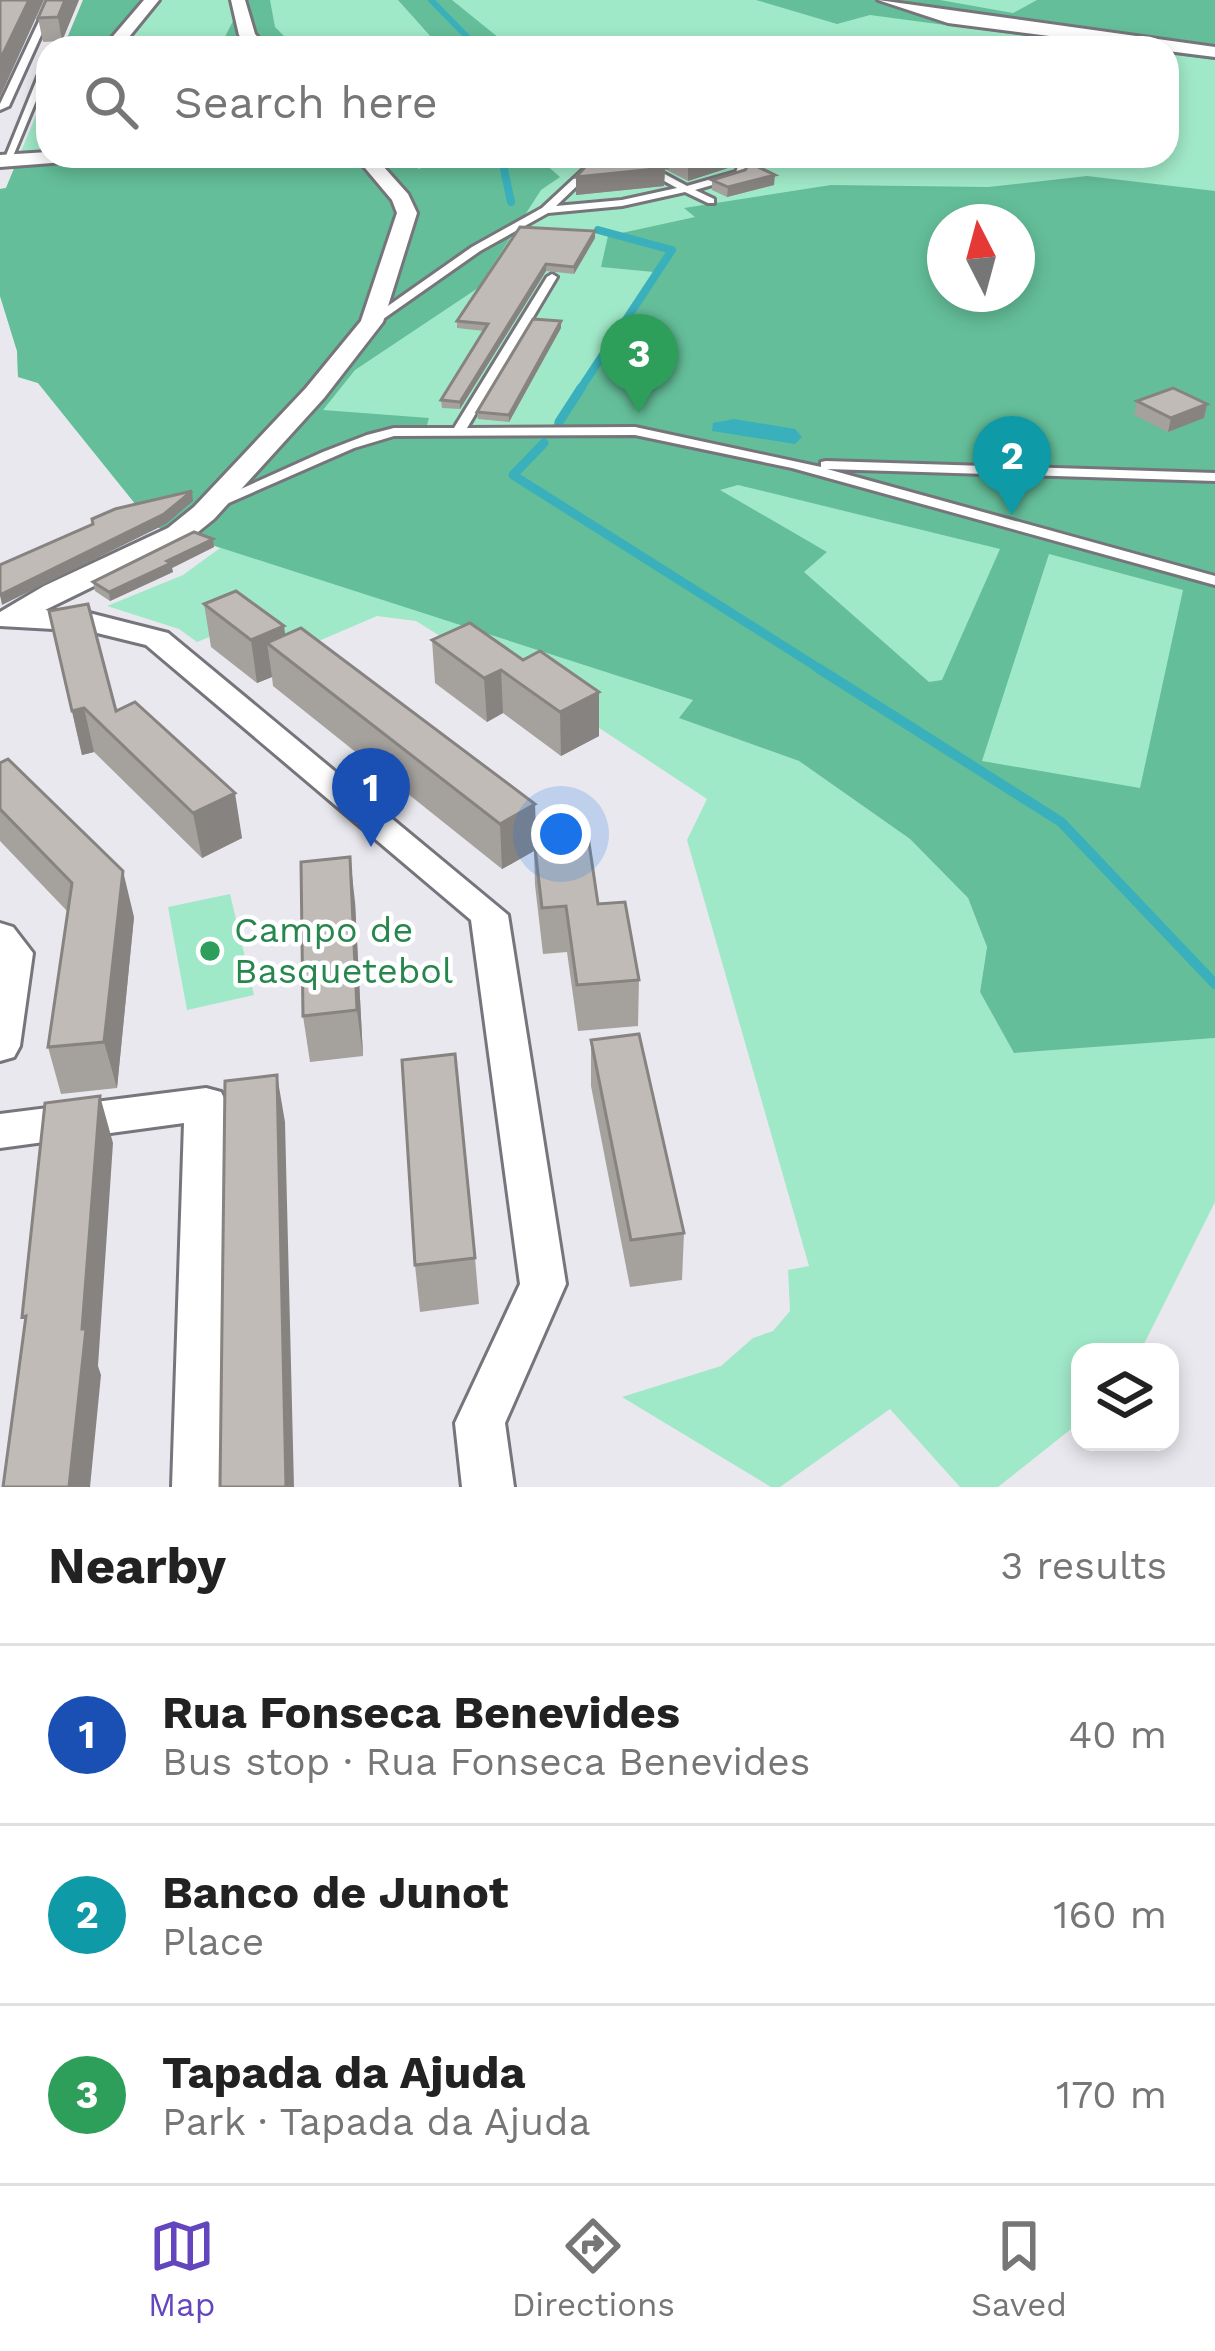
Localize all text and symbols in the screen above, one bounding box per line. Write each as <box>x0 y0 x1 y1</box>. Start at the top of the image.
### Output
search box <box>36 36 1179 168</box>
icon: search <box>78 69 144 135</box>
text: Search here <box>174 76 438 129</box>
north arrow <box>927 204 1035 312</box>
pin: 3 <box>600 314 678 413</box>
pin: 2 <box>973 416 1051 515</box>
pin: 1 <box>332 748 410 847</box>
your location <box>531 804 591 864</box>
place label: Campo de Basquetebol <box>234 909 453 992</box>
marker: Campo de Basquetebol <box>197 938 223 964</box>
map controls <box>1071 1343 1179 1451</box>
button: layers <box>1071 1343 1179 1451</box>
text: Nearby <box>48 1536 226 1595</box>
text: 3 results <box>1001 1543 1167 1588</box>
text: Rua Fonseca Benevides <box>162 1686 680 1739</box>
text: 1 <box>79 1712 95 1757</box>
text: 40 m <box>1068 1712 1167 1757</box>
text: Bus stop · Rua Fonseca Benevides <box>162 1739 810 1784</box>
text: Banco de Junot <box>162 1866 508 1919</box>
text: 2 <box>75 1892 99 1937</box>
text: 160 m <box>1053 1892 1167 1937</box>
text: Place <box>162 1919 264 1964</box>
text: Tapada da Ajuda <box>162 2046 526 2099</box>
text: 3 <box>75 2072 99 2117</box>
text: 170 m <box>1056 2072 1167 2117</box>
text: Park · Tapada da Ajuda <box>162 2099 591 2144</box>
tab: Map <box>148 2213 215 2324</box>
tab: Directions <box>512 2213 675 2324</box>
tab: Saved <box>971 2213 1067 2324</box>

